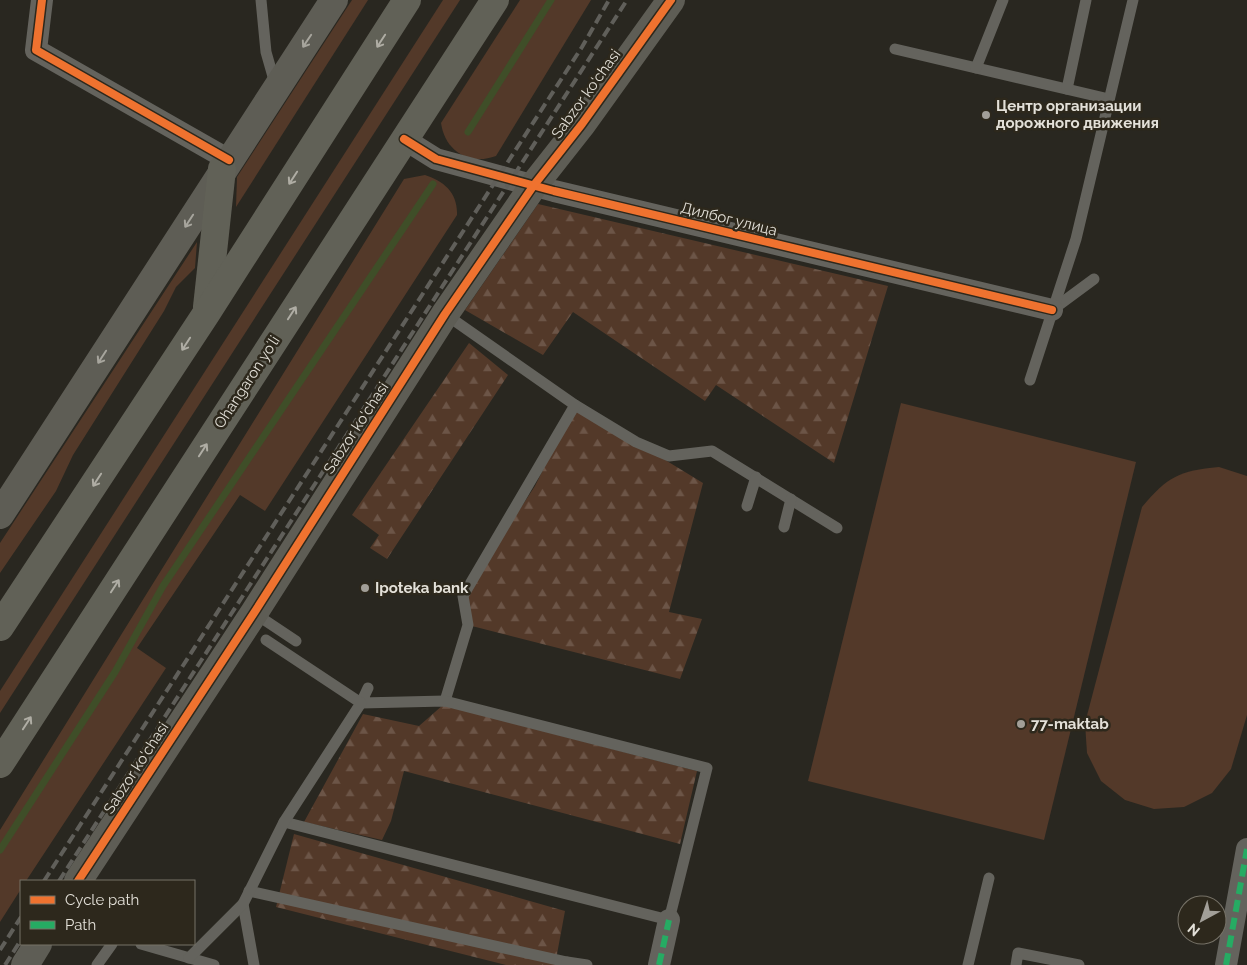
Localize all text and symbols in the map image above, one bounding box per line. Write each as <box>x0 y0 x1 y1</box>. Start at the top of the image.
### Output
one-way arrow <box>302 33 312 47</box>
one-way arrow <box>375 34 386 48</box>
street label: Sabzor ko'chasi <box>548 46 624 142</box>
place label: Центр организации дорожного движения <box>996 97 1159 132</box>
marker: Центр организации дорожного движения <box>980 109 992 121</box>
one-way arrow <box>288 171 298 185</box>
street label: Дилбог улица <box>679 198 779 240</box>
one-way arrow <box>184 213 194 227</box>
one-way arrow <box>287 307 297 321</box>
street label: Ohangaron yoʻli <box>210 332 284 432</box>
one-way arrow <box>181 337 191 351</box>
one-way arrow <box>96 350 106 364</box>
street label: Sabzor ko'chasi <box>320 379 392 477</box>
one-way arrow <box>198 443 208 457</box>
one-way arrow <box>92 472 102 486</box>
place label: Ipoteka bank <box>375 579 469 597</box>
one-way arrow <box>110 580 120 594</box>
marker: Ipoteka bank <box>359 582 371 594</box>
place label: 77-maktab <box>1031 715 1109 733</box>
one-way arrow <box>22 716 32 730</box>
marker: 77-maktab <box>1015 718 1027 730</box>
street label: Sabzor ko'chasi <box>100 719 172 817</box>
legend <box>20 880 195 945</box>
text: Cycle path <box>65 891 139 909</box>
north arrow <box>1177 895 1227 945</box>
text: Path <box>65 916 96 934</box>
text: N <box>1184 920 1203 940</box>

